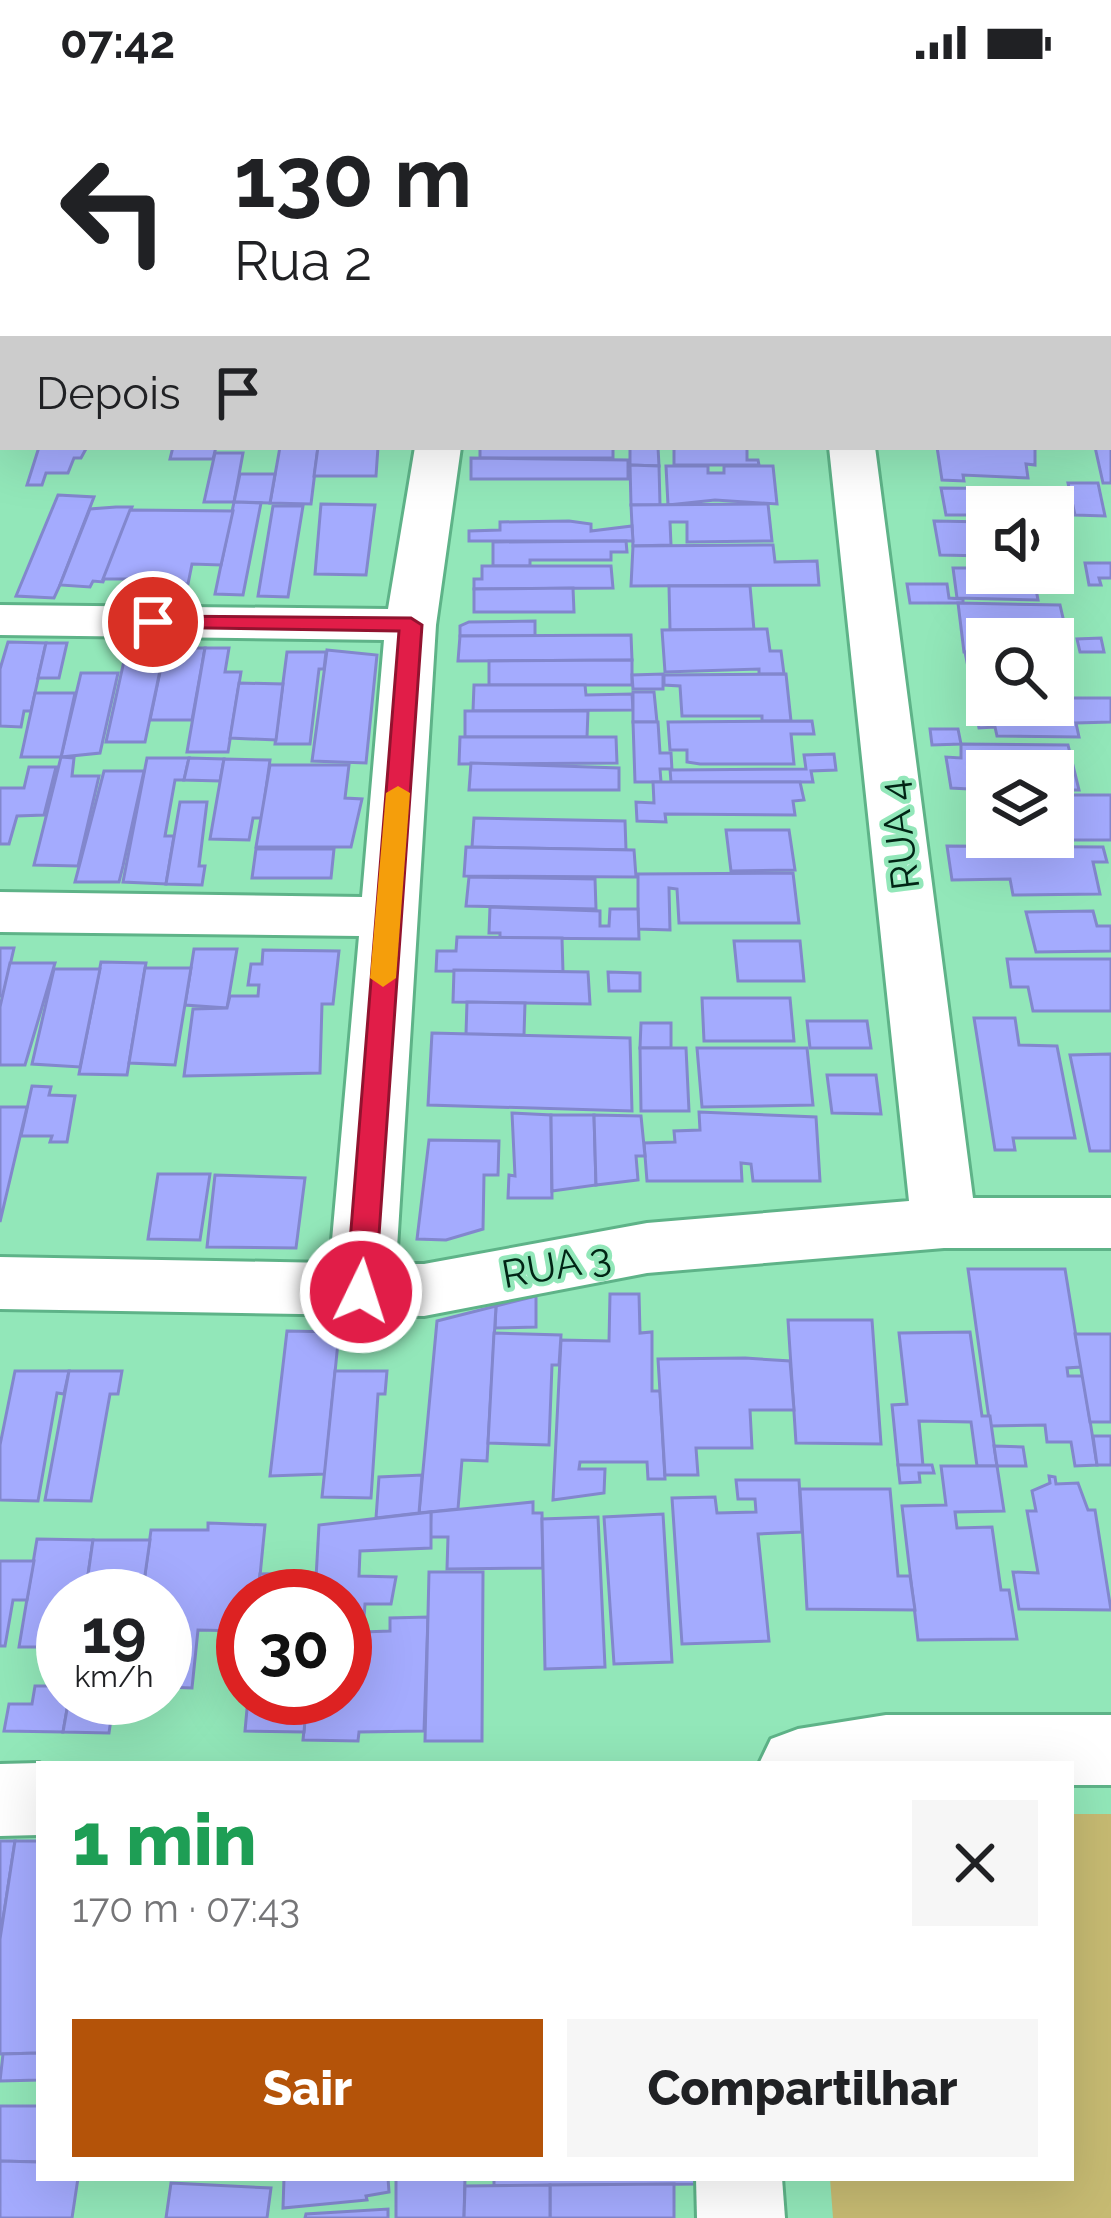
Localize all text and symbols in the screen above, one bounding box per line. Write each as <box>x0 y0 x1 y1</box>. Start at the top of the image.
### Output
text: 07:42 <box>60 16 175 69</box>
text: 130 m <box>234 128 472 227</box>
icon: left <box>36 132 192 288</box>
text: Rua 2 <box>234 229 372 293</box>
icon: arrive <box>205 360 271 426</box>
text: Depois <box>36 367 181 420</box>
map controls <box>966 486 1074 858</box>
button: sound <box>966 486 1074 594</box>
pin <box>102 571 204 673</box>
icon: arrive <box>120 589 186 655</box>
button: search <box>966 618 1074 726</box>
button: layers <box>966 750 1074 858</box>
street label: RUA 4 <box>869 778 929 892</box>
position arrow <box>298 1229 424 1355</box>
street label: RUA 3 <box>498 1233 614 1297</box>
speed limit sign: 30 <box>216 1569 372 1725</box>
text: 19 <box>82 1597 146 1667</box>
text: km/h <box>74 1659 154 1694</box>
text: 1 min <box>72 1797 257 1882</box>
button: close <box>912 1800 1038 1926</box>
text: 170 m · 07:43 <box>72 1885 300 1931</box>
button: Sair <box>72 2019 543 2157</box>
button: Compartilhar <box>567 2019 1038 2157</box>

